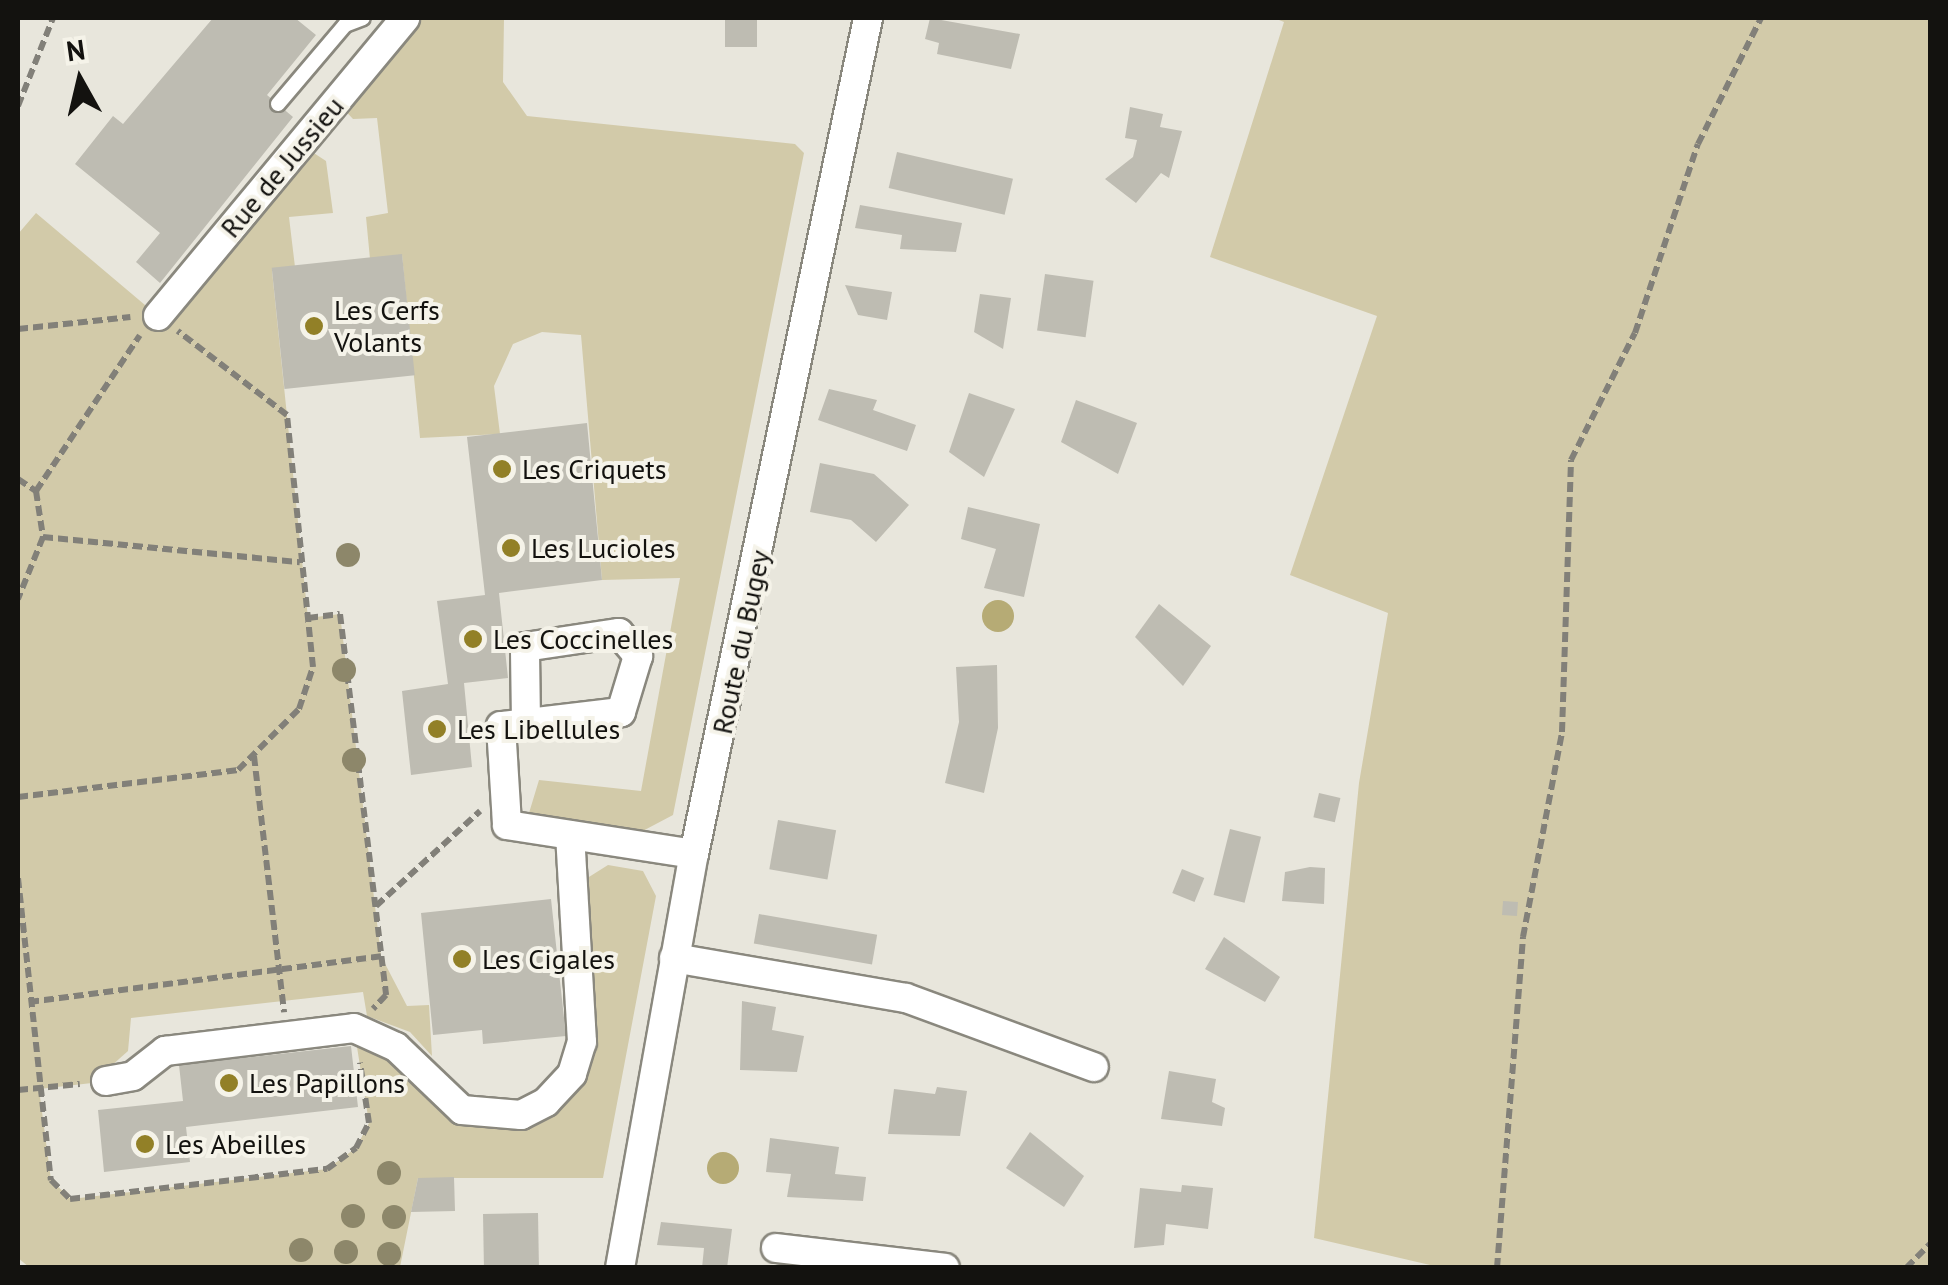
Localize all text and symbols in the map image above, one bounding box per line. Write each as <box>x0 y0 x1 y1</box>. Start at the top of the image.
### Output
north arrow <box>30 30 130 130</box>
text: N <box>64 30 87 69</box>
street label: Rue de Jussieu <box>213 90 351 244</box>
place label: Les Cerfs Volants <box>334 293 440 359</box>
marker: Les Cerfs Volants <box>303 315 325 337</box>
place label: Les Criquets <box>522 452 666 486</box>
marker: Les Criquets <box>491 458 513 480</box>
place label: Les Lucioles <box>531 531 676 565</box>
marker: Les Lucioles <box>500 537 522 559</box>
street label: Route du Bugey <box>705 547 777 737</box>
place label: Les Coccinelles <box>493 622 673 656</box>
marker: Les Coccinelles <box>462 628 484 650</box>
place label: Les Libellules <box>457 712 620 746</box>
marker: Les Libellules <box>426 718 448 740</box>
place label: Les Cigales <box>482 942 615 976</box>
marker: Les Cigales <box>451 948 473 970</box>
place label: Les Papillons <box>249 1066 405 1100</box>
marker: Les Papillons <box>218 1072 240 1094</box>
place label: Les Abeilles <box>165 1127 307 1161</box>
marker: Les Abeilles <box>134 1133 156 1155</box>

